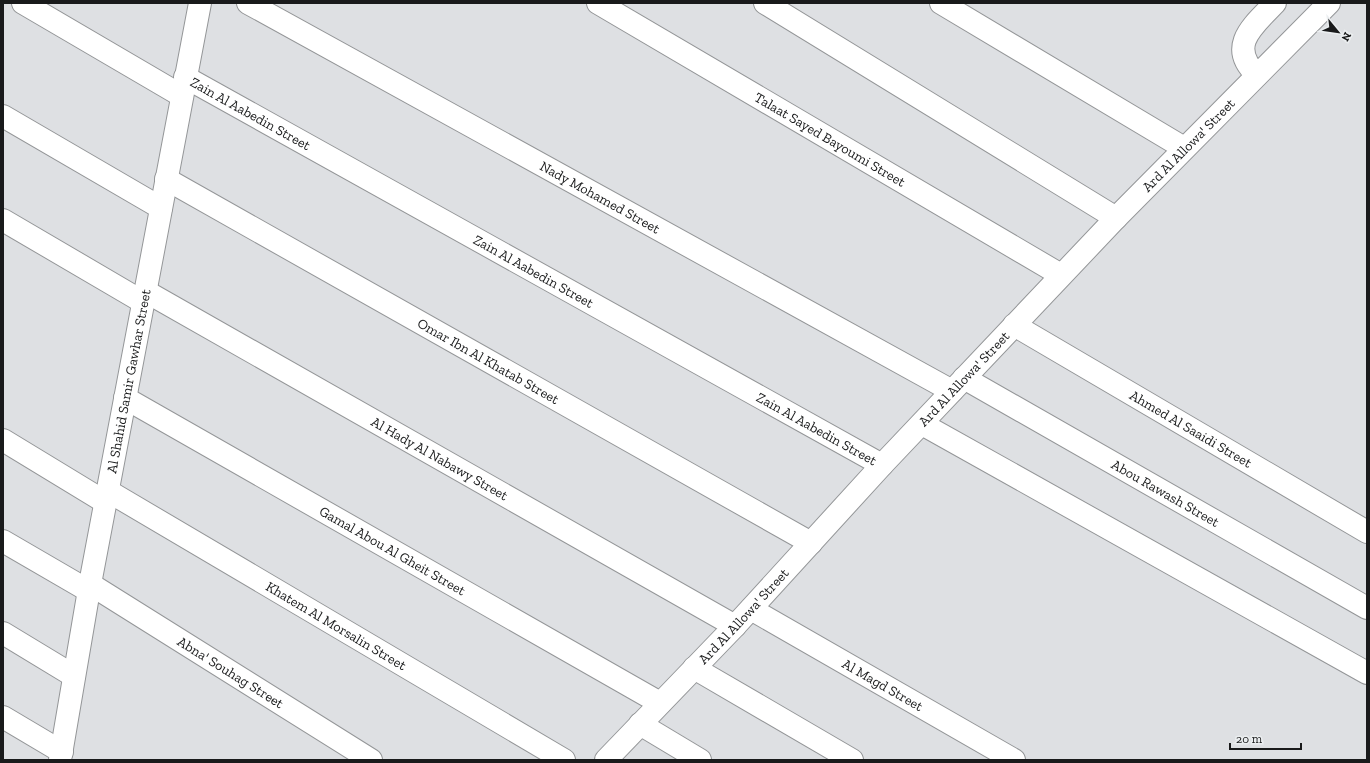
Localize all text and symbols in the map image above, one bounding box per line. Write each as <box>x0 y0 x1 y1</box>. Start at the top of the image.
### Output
north arrow <box>1318 12 1358 52</box>
text: N <box>1338 30 1354 44</box>
street label: Zain Al Aabedin Street <box>187 74 314 155</box>
street label: Talaat Sayed Bayoumi Street <box>751 89 909 191</box>
street label: Ard Al Allowa' Street <box>1139 95 1239 196</box>
street label: Nady Mohamed Street <box>537 158 664 238</box>
street label: Zain Al Aabedin Street <box>470 231 597 312</box>
street label: Al Shahid Samir Gawhar Street <box>103 287 155 475</box>
street label: Omar Ibn Al Khatab Street <box>414 315 562 408</box>
street label: Ard Al Allowa' Street <box>915 327 1014 430</box>
street label: Ahmed Al Saaidi Street <box>1126 387 1255 472</box>
street label: Zain Al Aabedin Street <box>753 389 880 470</box>
street label: Al Hady Al Nabawy Street <box>368 413 512 505</box>
street label: Abou Rawash Street <box>1108 456 1223 531</box>
street label: Gamal Abou Al Gheit Street <box>316 503 469 600</box>
street label: Ard Al Allowa' Street <box>695 564 793 668</box>
street label: Khatem Al Morsalin Street <box>263 578 410 674</box>
street label: Abna' Souhag Street <box>174 633 287 713</box>
street label: Al Magd Street <box>839 655 927 715</box>
scale bar <box>1230 725 1301 751</box>
text: 20 m <box>1236 732 1263 746</box>

